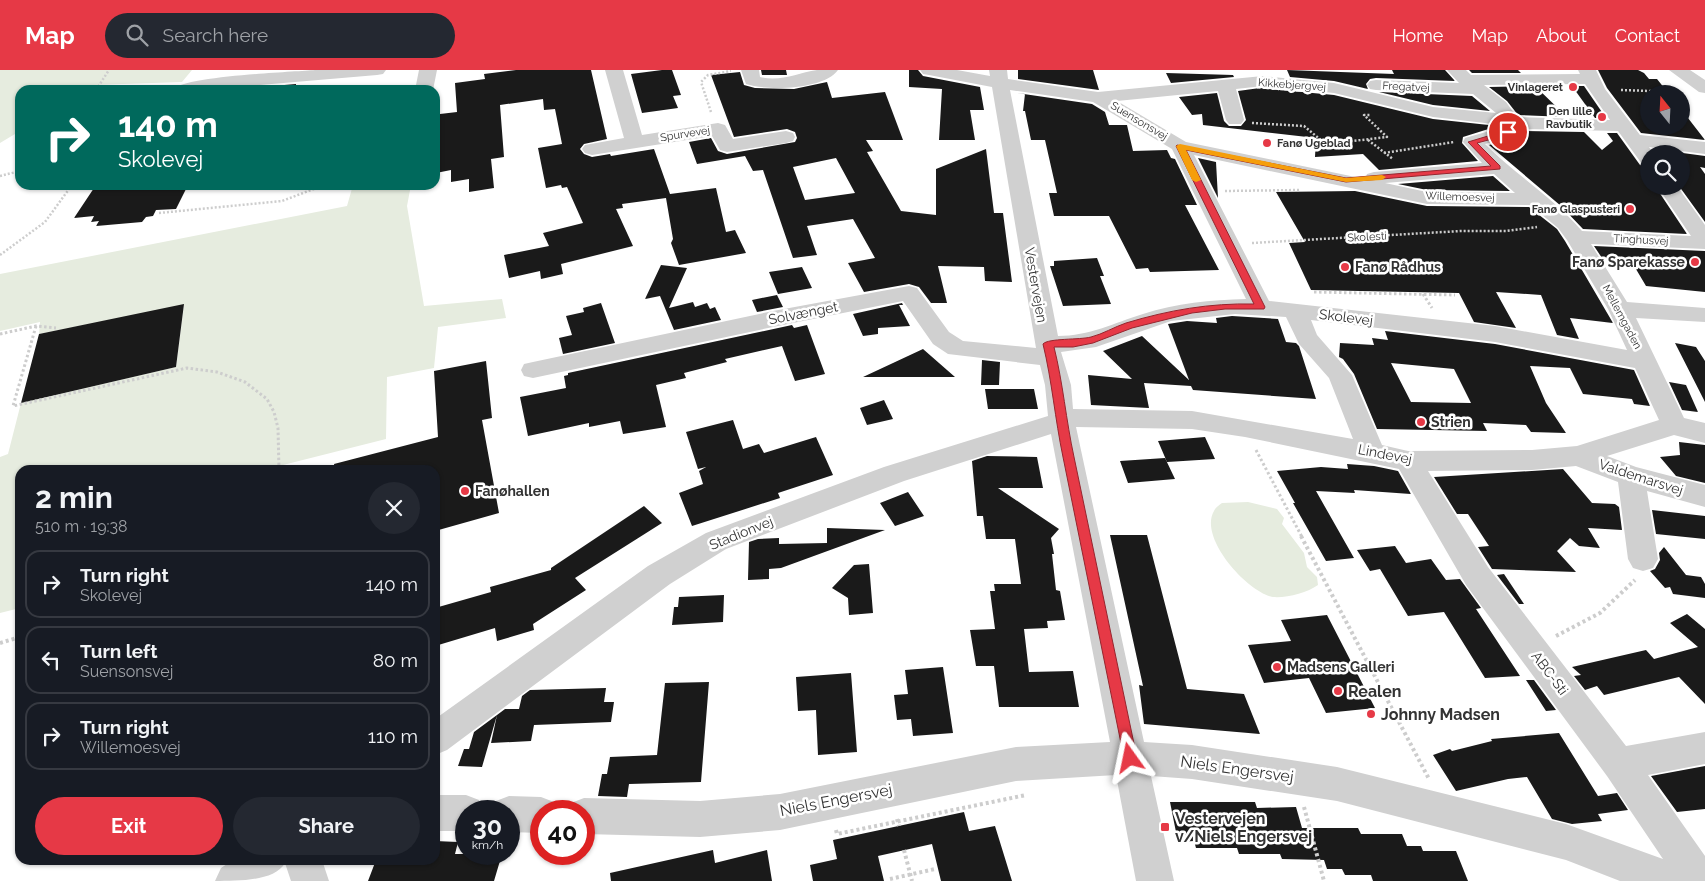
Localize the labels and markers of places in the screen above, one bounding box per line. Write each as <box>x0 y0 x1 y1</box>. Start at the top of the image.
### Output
place label: Vinlageret <box>1508 81 1564 94</box>
marker: Vinlageret <box>1567 81 1579 93</box>
place label: Den lille Ravbutik <box>1546 105 1593 131</box>
pin <box>1487 111 1529 153</box>
marker: Den lille Ravbutik <box>1596 111 1608 123</box>
marker: Fanø Ugeblad <box>1261 137 1273 149</box>
place label: Fanø Ugeblad <box>1277 137 1351 150</box>
place label: Fanø Glaspusteri <box>1532 203 1620 216</box>
marker: Fanø Glaspusteri <box>1624 203 1636 215</box>
place label: Fanø Sparekasse <box>1572 254 1686 270</box>
marker: Fanø Sparekasse <box>1689 256 1701 268</box>
place label: Fanø Rådhus <box>1355 259 1441 275</box>
marker: Fanø Rådhus <box>1339 261 1351 273</box>
place label: Strien <box>1431 414 1471 430</box>
marker: Strien <box>1415 416 1427 428</box>
place label: Fanøhallen <box>475 483 550 499</box>
marker: Fanøhallen <box>459 485 471 497</box>
place label: Madsens Galleri <box>1287 659 1395 675</box>
marker: Madsens Galleri <box>1271 661 1283 673</box>
place label: Realen <box>1348 682 1401 701</box>
marker: Realen <box>1332 685 1344 697</box>
place label: Johnny Madsen <box>1381 705 1500 724</box>
marker: Johnny Madsen <box>1365 708 1377 720</box>
place label: Vestervejen v/Niels Engersvej <box>1175 809 1312 846</box>
marker: Vestervejen v/Niels Engersvej <box>1159 821 1171 833</box>

